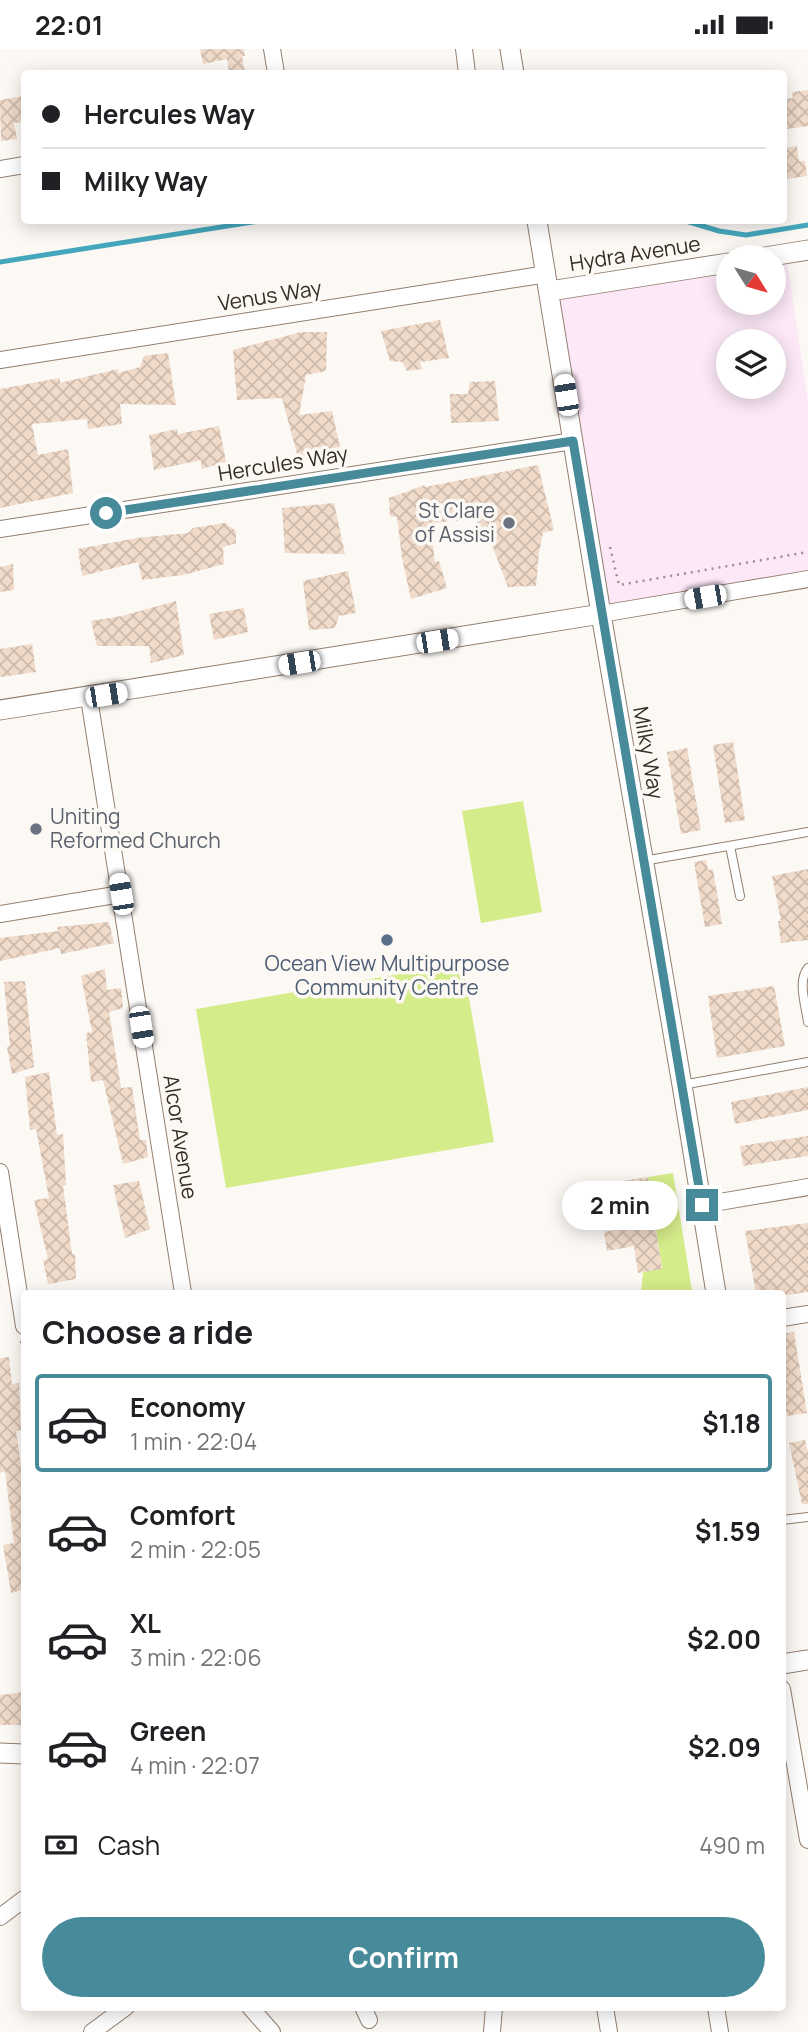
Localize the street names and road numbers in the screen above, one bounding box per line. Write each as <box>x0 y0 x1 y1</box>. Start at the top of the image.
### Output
street label: Hydra Avenue <box>567 229 702 277</box>
street label: Venus Way <box>216 273 324 317</box>
street label: Hercules Way <box>216 439 350 487</box>
street label: Milky Way <box>627 704 671 802</box>
street label: Alcor Avenue <box>157 1073 205 1201</box>

